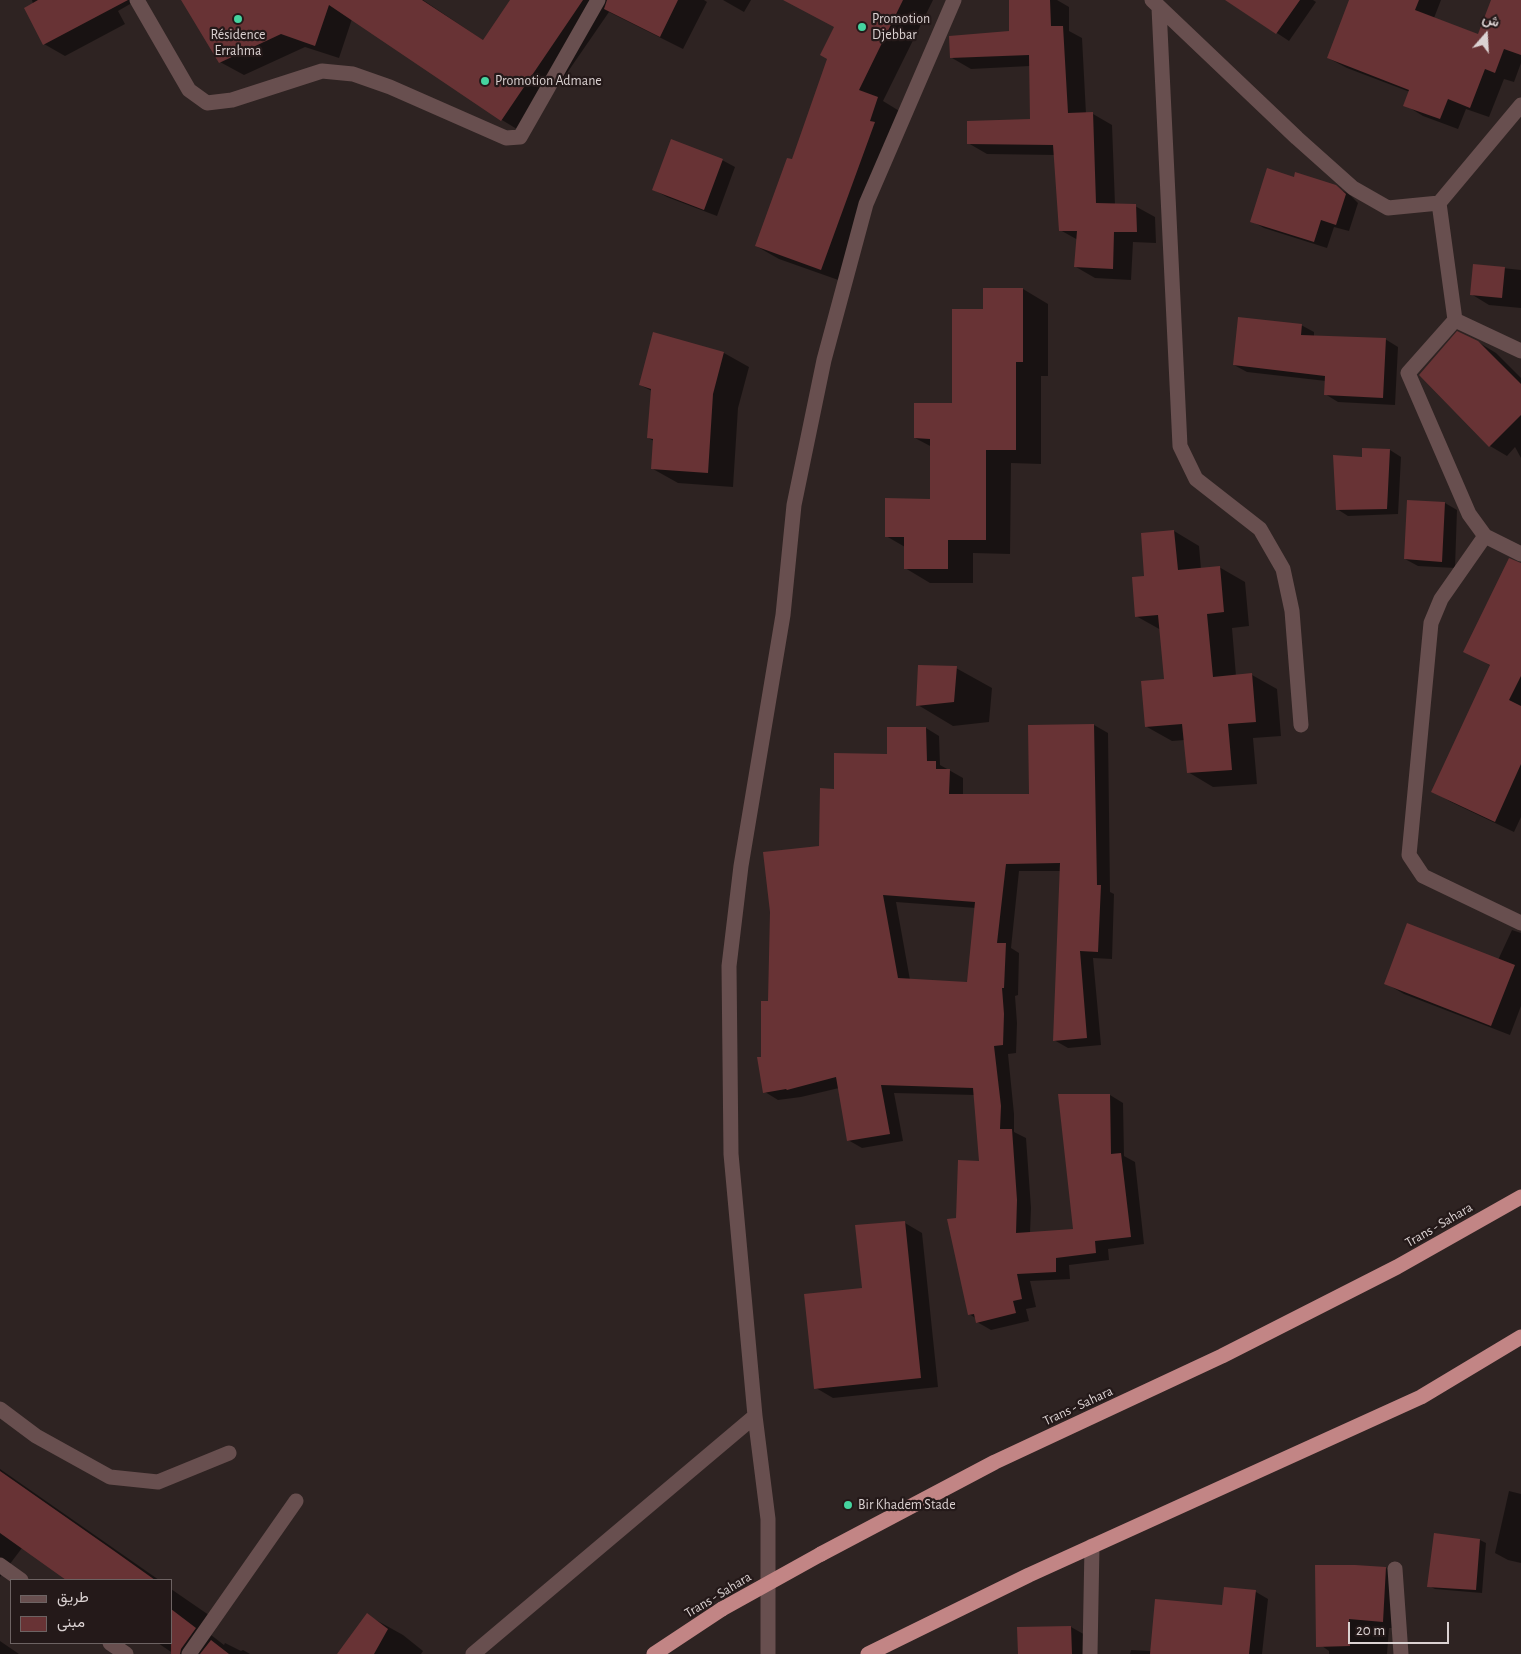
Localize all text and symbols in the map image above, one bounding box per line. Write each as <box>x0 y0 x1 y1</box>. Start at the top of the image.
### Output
north arrow <box>1461 10 1511 60</box>
place label: Promotion Djebbar <box>872 11 930 44</box>
text: ش <box>1481 11 1501 30</box>
marker: Résidence Errahma <box>232 13 244 25</box>
marker: Promotion Djebbar <box>856 21 868 33</box>
place label: Résidence Errahma <box>210 27 266 59</box>
place label: Promotion Admane <box>495 73 602 89</box>
marker: Promotion Admane <box>479 75 491 87</box>
street label: Trans - Sahara <box>1402 1199 1476 1251</box>
street label: Trans - Sahara <box>1040 1382 1116 1430</box>
place label: Bir Khadem Stade <box>858 1497 956 1513</box>
marker: Bir Khadem Stade <box>842 1499 854 1511</box>
street label: Trans - Sahara <box>681 1568 755 1622</box>
legend <box>10 1579 172 1644</box>
text: طريق <box>57 1590 89 1605</box>
scale bar <box>1351 1612 1452 1644</box>
text: مبنى <box>57 1615 85 1630</box>
text: 20 m <box>1356 1623 1385 1638</box>

